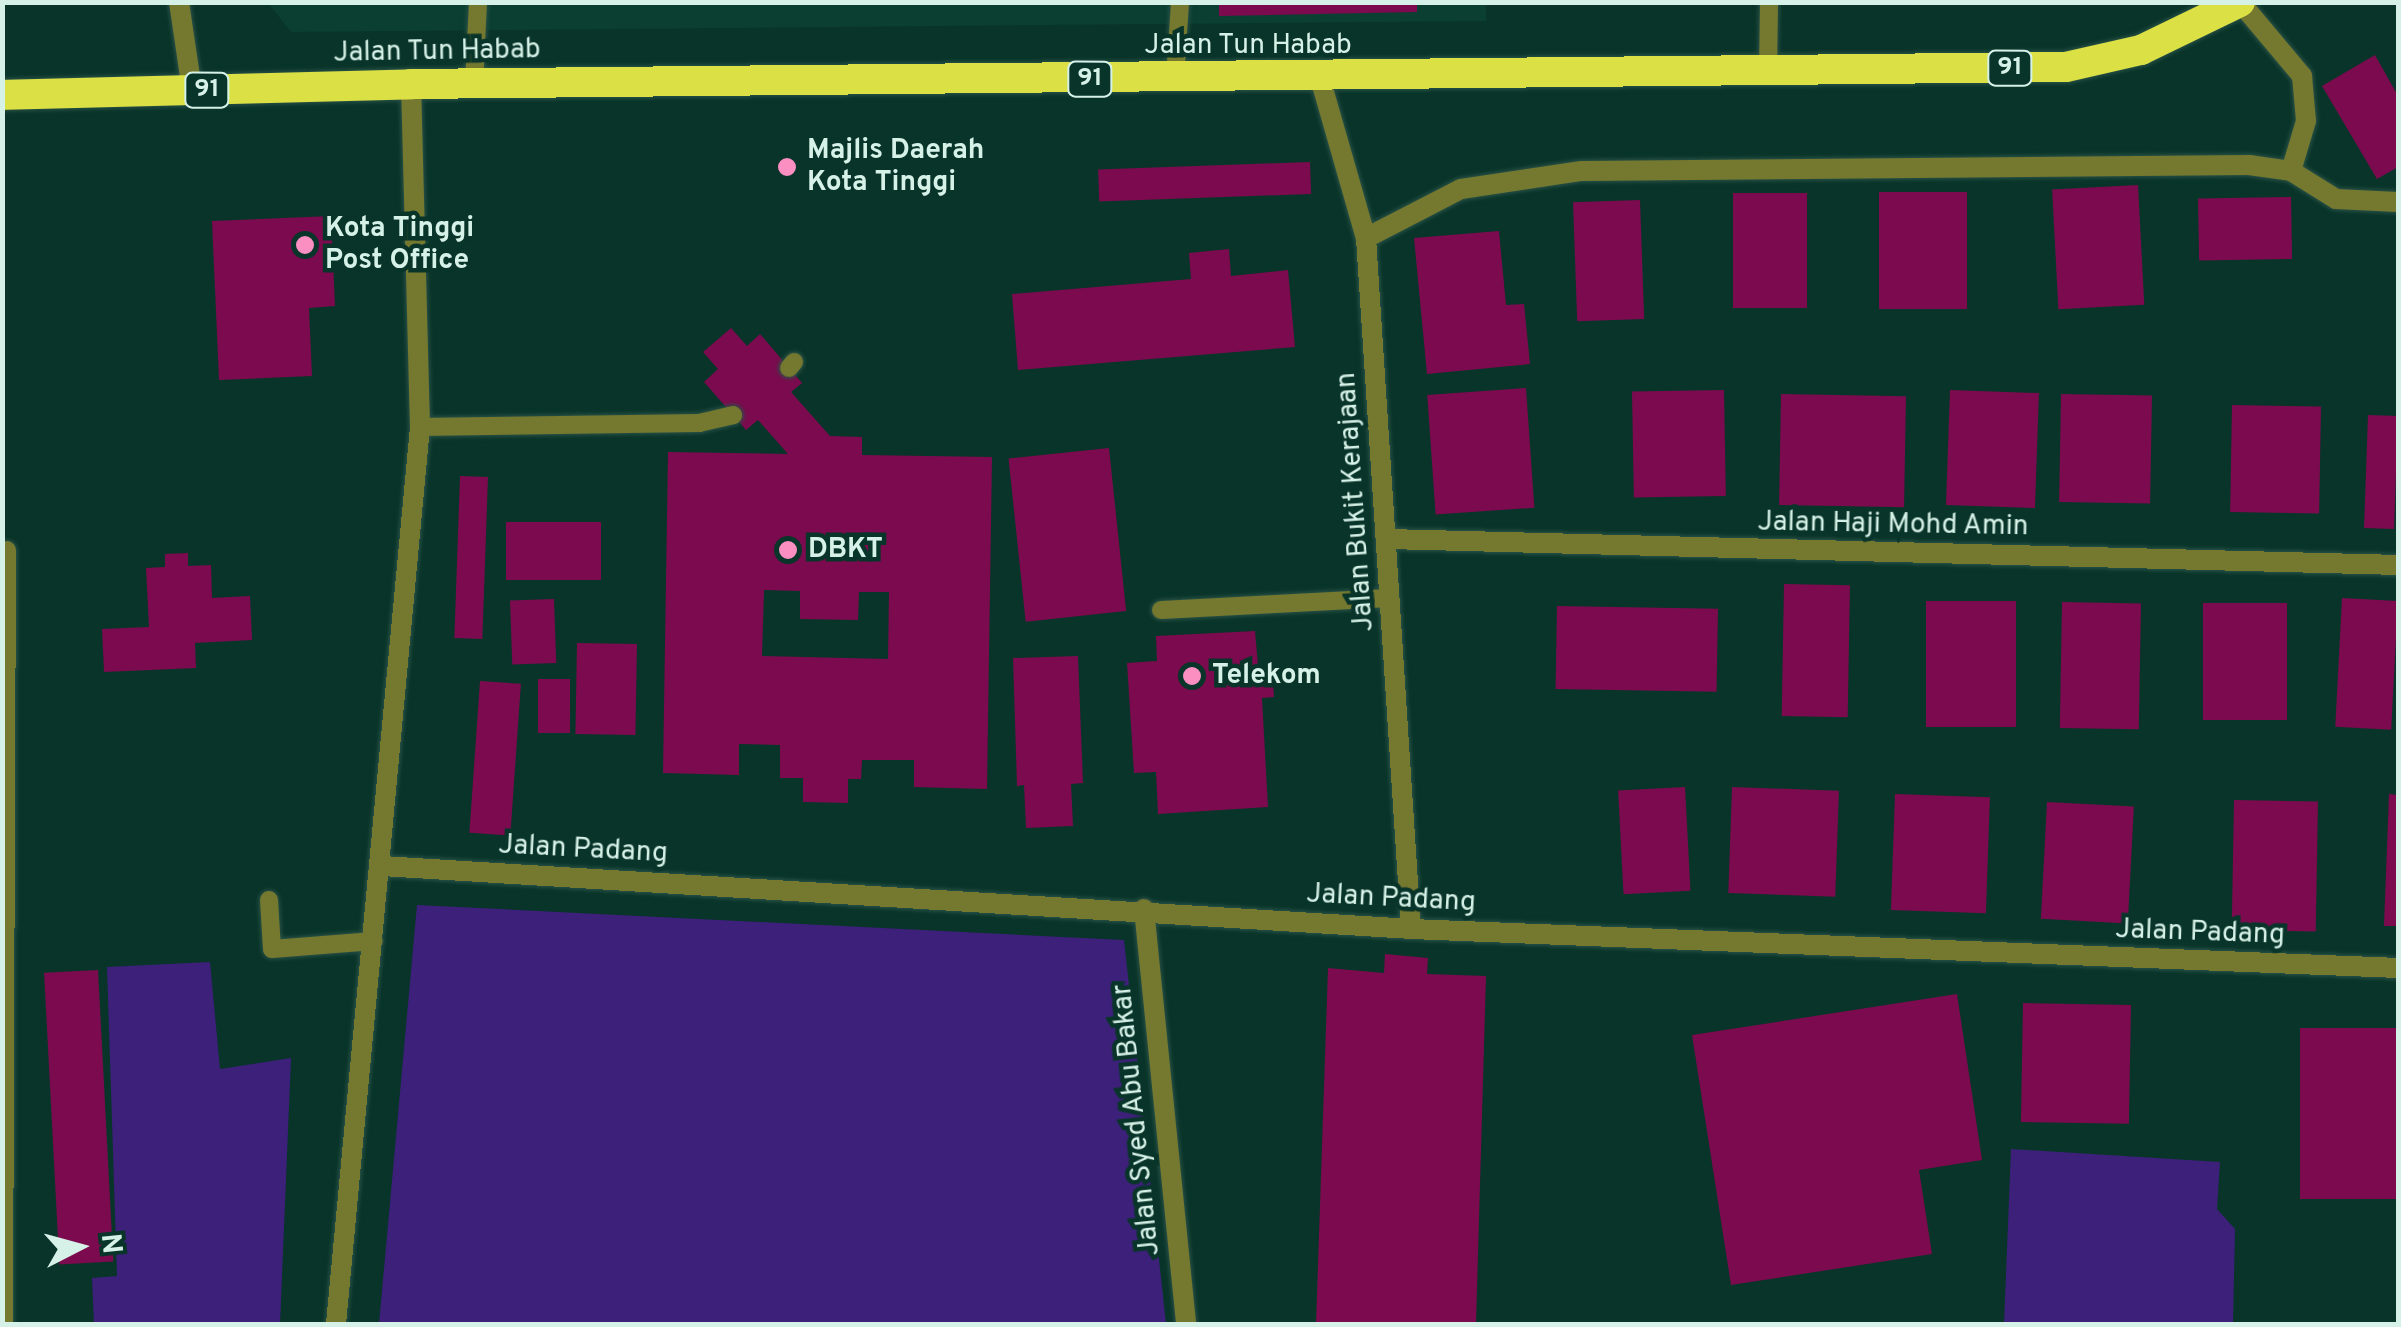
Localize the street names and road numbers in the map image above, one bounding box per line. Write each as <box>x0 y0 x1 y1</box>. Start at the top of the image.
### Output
street label: Jalan Tun Habab <box>1144 29 1352 63</box>
street label: Jalan Tun Habab <box>333 33 541 71</box>
road number: 91 <box>1985 48 2035 88</box>
road number: 91 <box>1065 59 1115 99</box>
road number: 91 <box>182 70 232 110</box>
street label: Jalan Bukit Kerajaan <box>1330 371 1382 633</box>
street label: Jalan Haji Mohd Amin <box>1757 506 2029 544</box>
street label: Jalan Padang <box>497 829 669 871</box>
street label: Jalan Padang <box>1305 878 1477 920</box>
street label: Jalan Padang <box>2115 913 2285 953</box>
street label: Jalan Syed Abu Bakar <box>1106 982 1168 1258</box>

